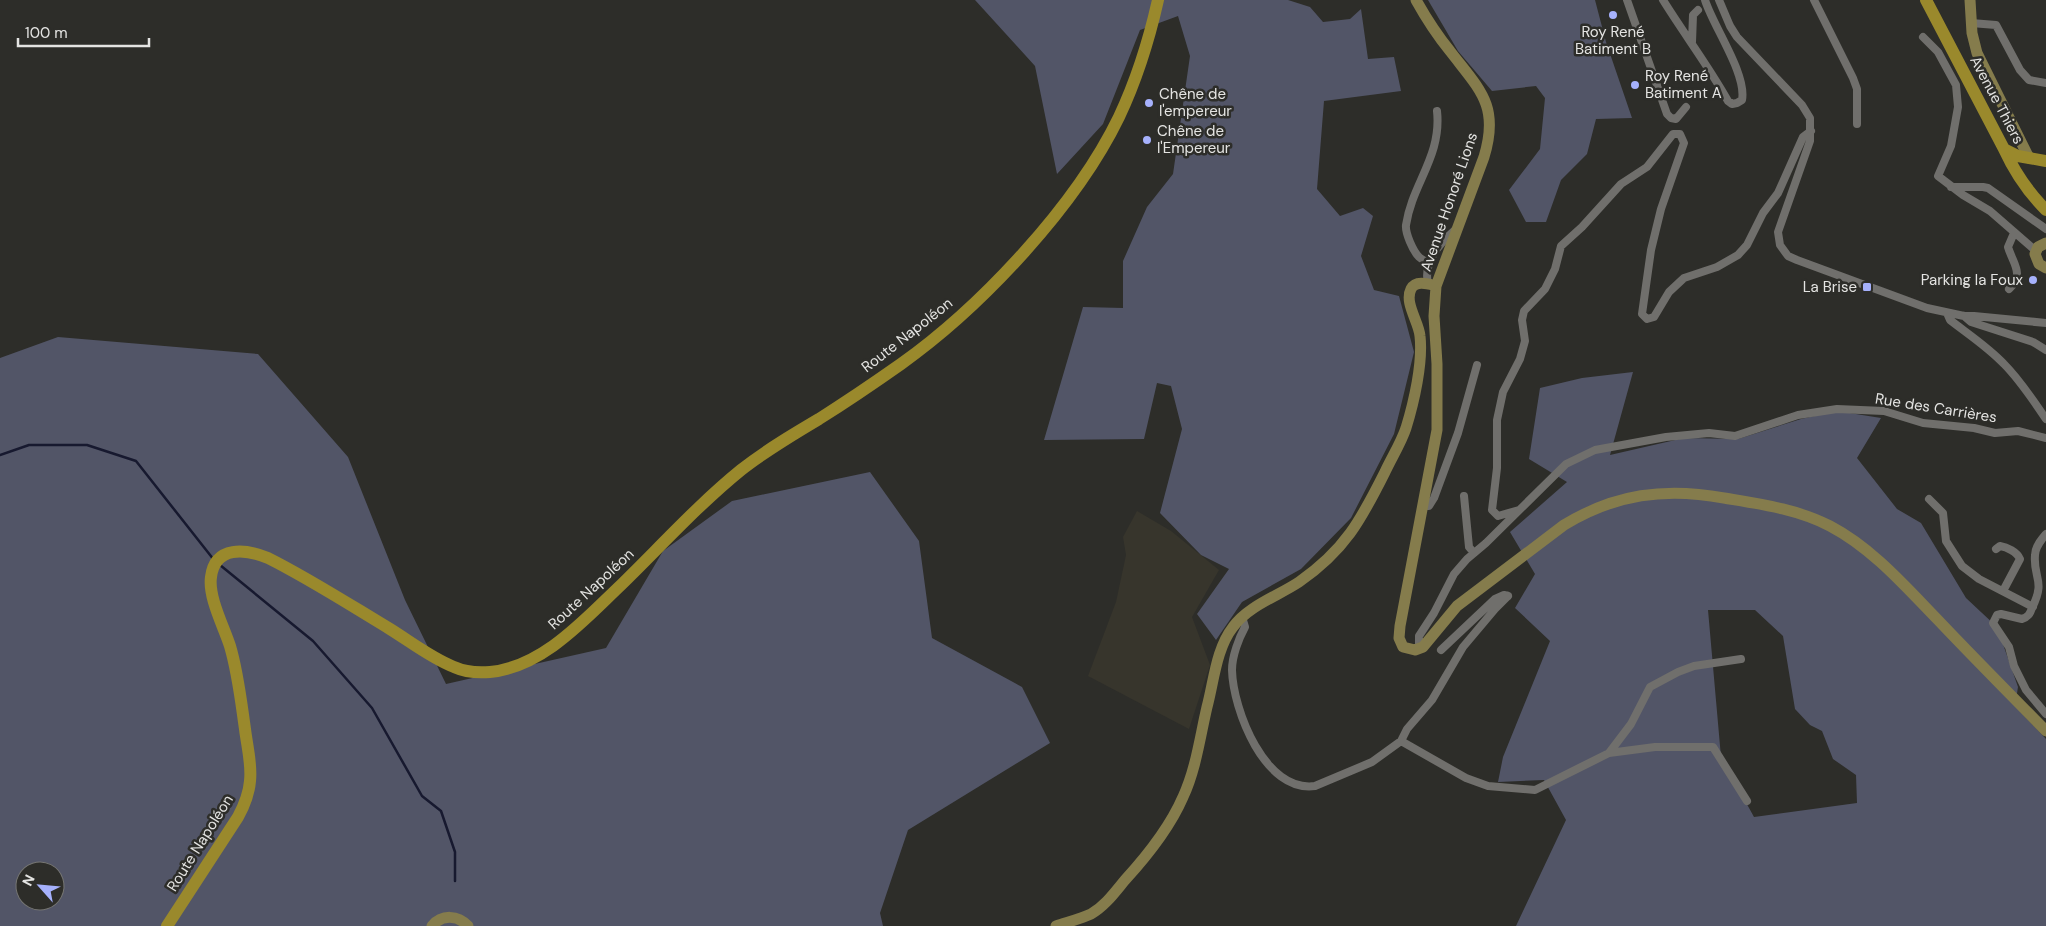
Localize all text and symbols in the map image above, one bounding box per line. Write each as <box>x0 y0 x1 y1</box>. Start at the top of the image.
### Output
marker: Roy René Batiment B <box>1607 9 1619 21</box>
scale bar <box>18 15 149 47</box>
place label: Roy René Batiment B <box>1575 22 1651 59</box>
text: 100 m <box>25 23 68 43</box>
street label: Avenue Thiers <box>1965 52 2029 148</box>
place label: Roy René Batiment A <box>1645 66 1722 103</box>
marker: Roy René Batiment A <box>1629 79 1641 91</box>
place label: Chêne de l'empereur <box>1159 84 1232 121</box>
marker: Chêne de l'empereur <box>1143 97 1155 109</box>
place label: Chêne de l'Empereur <box>1157 121 1231 158</box>
street label: Avenue Honoré Lions <box>1416 130 1482 274</box>
marker: Chêne de l'Empereur <box>1141 134 1153 146</box>
place label: Parking la Foux <box>1921 270 2024 290</box>
marker: Parking la Foux <box>2027 274 2039 286</box>
place label: La Brise <box>1803 277 1857 297</box>
marker: La Brise <box>1861 281 1873 293</box>
street label: Route Napoléon <box>857 293 957 377</box>
street label: Rue des Carrières <box>1874 389 1998 427</box>
street label: Route Napoléon <box>544 544 638 634</box>
street label: Route Napoléon <box>162 791 238 895</box>
north arrow <box>15 861 65 911</box>
text: N <box>18 871 39 889</box>

